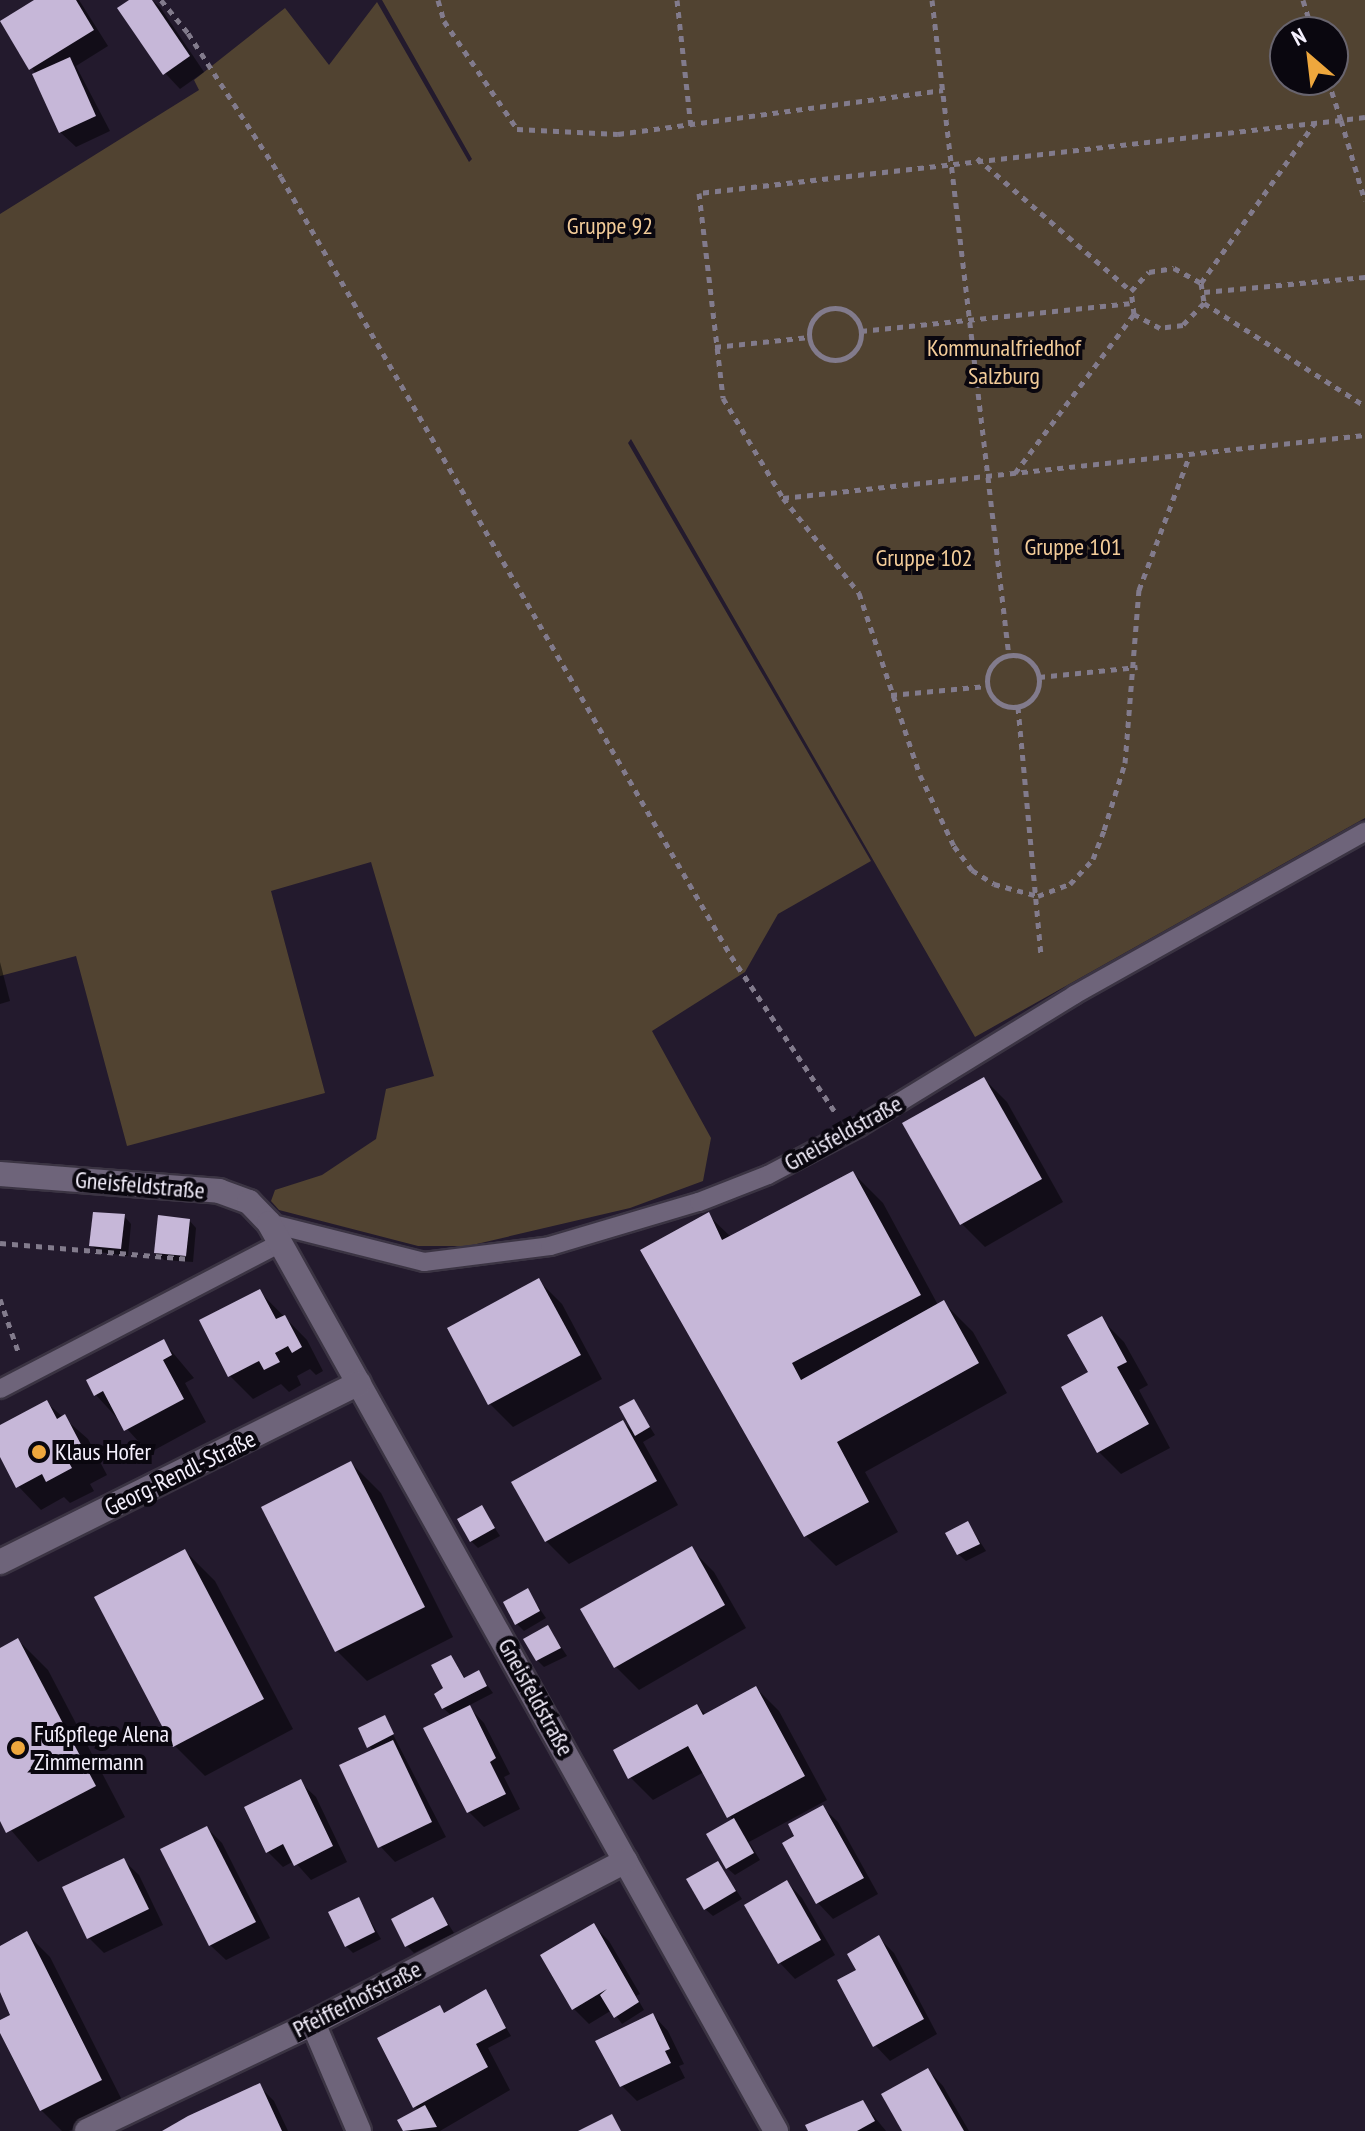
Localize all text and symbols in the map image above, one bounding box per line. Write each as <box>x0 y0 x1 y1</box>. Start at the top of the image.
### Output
north arrow <box>1269 16 1349 96</box>
text: N <box>1287 21 1310 52</box>
park label: Gruppe 92 <box>567 212 653 240</box>
park label: Kommunalfriedhof Salzburg <box>927 334 1081 390</box>
park label: Gruppe 101 <box>1024 533 1122 561</box>
park label: Gruppe 102 <box>875 544 973 572</box>
street label: Gneisfeldstraße <box>779 1089 907 1177</box>
street label: Gneisfeldstraße <box>74 1165 206 1205</box>
street label: Georg-Rendl-Straße <box>100 1424 260 1522</box>
place label: Klaus Hofer <box>55 1438 151 1466</box>
marker: Klaus Hofer <box>30 1443 48 1461</box>
street label: Gneisfeldstraße <box>492 1633 580 1761</box>
place label: Fußpflege Alena Zimmermann <box>34 1720 170 1776</box>
marker: Fußpflege Alena Zimmermann <box>9 1739 27 1757</box>
street label: Pfeifferhofstraße <box>288 1954 426 2044</box>

